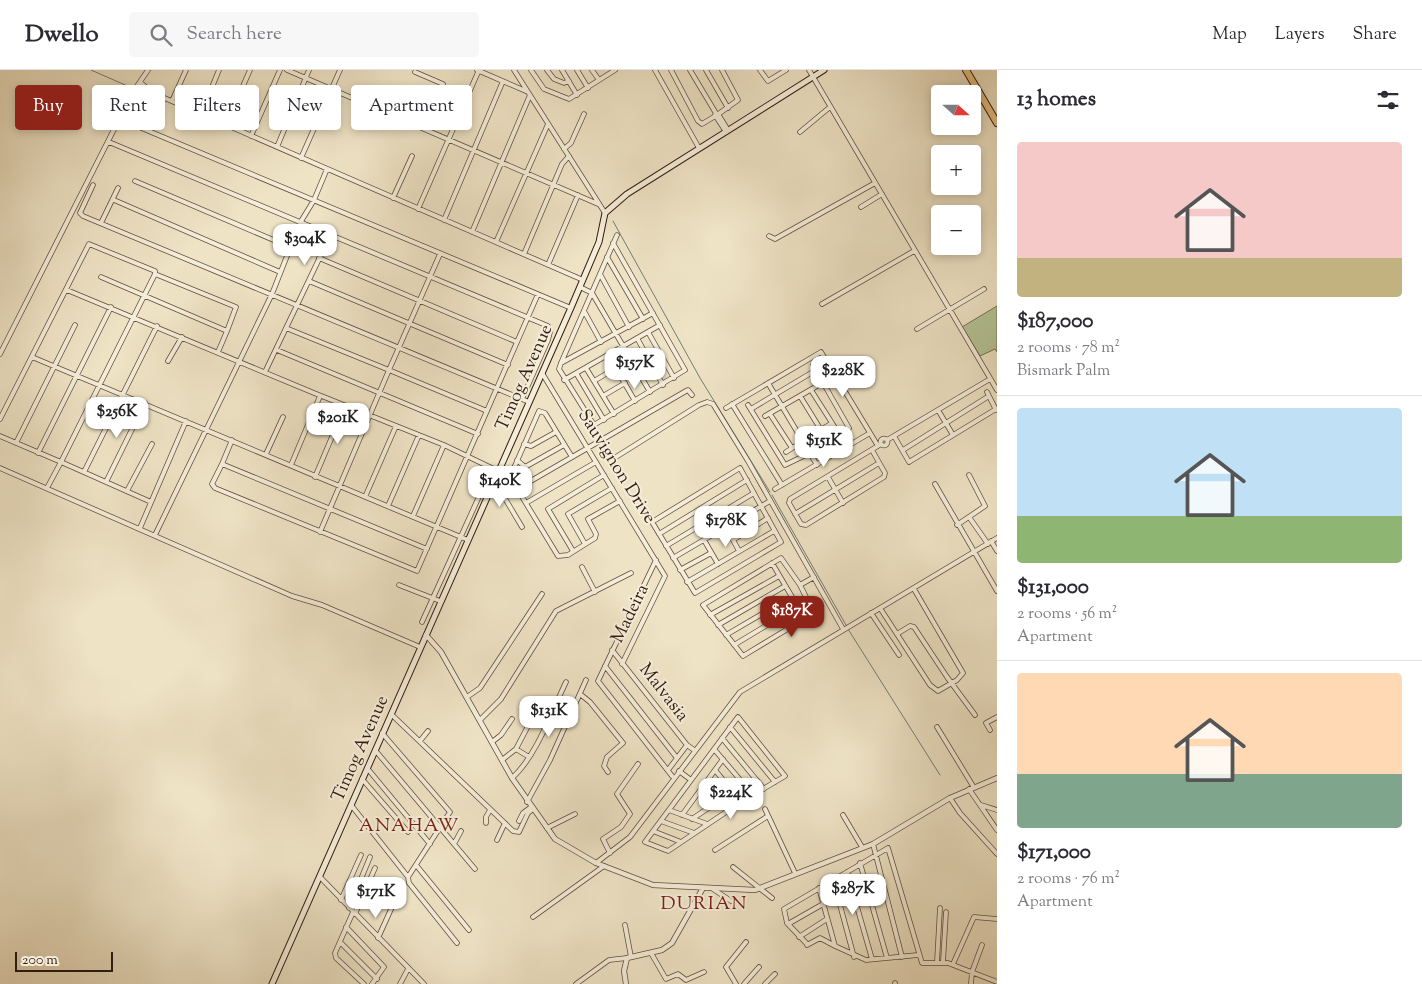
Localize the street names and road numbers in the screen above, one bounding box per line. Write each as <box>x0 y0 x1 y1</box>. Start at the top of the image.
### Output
street label: Timog Avenue <box>490 321 560 435</box>
street label: Sauvignon Drive <box>570 405 662 529</box>
street label: Madeira <box>605 580 657 648</box>
street label: Malvasia <box>632 658 694 728</box>
street label: Timog Avenue <box>326 692 396 806</box>

